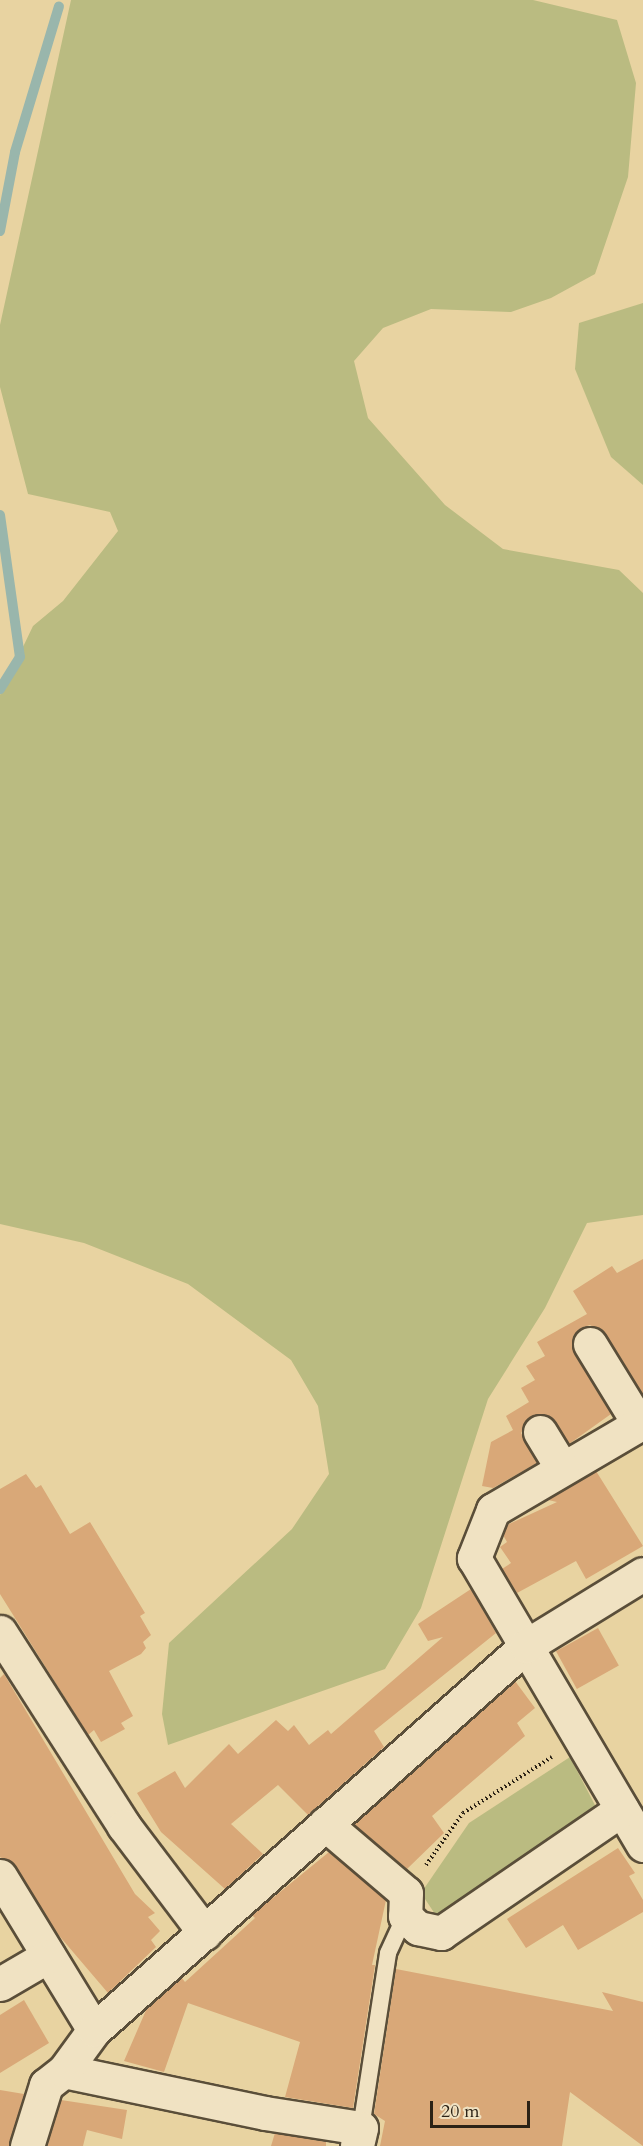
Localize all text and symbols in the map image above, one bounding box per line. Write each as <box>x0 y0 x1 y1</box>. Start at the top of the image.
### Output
scale bar <box>433 2089 534 2127</box>
text: 20 m <box>441 2099 480 2124</box>

